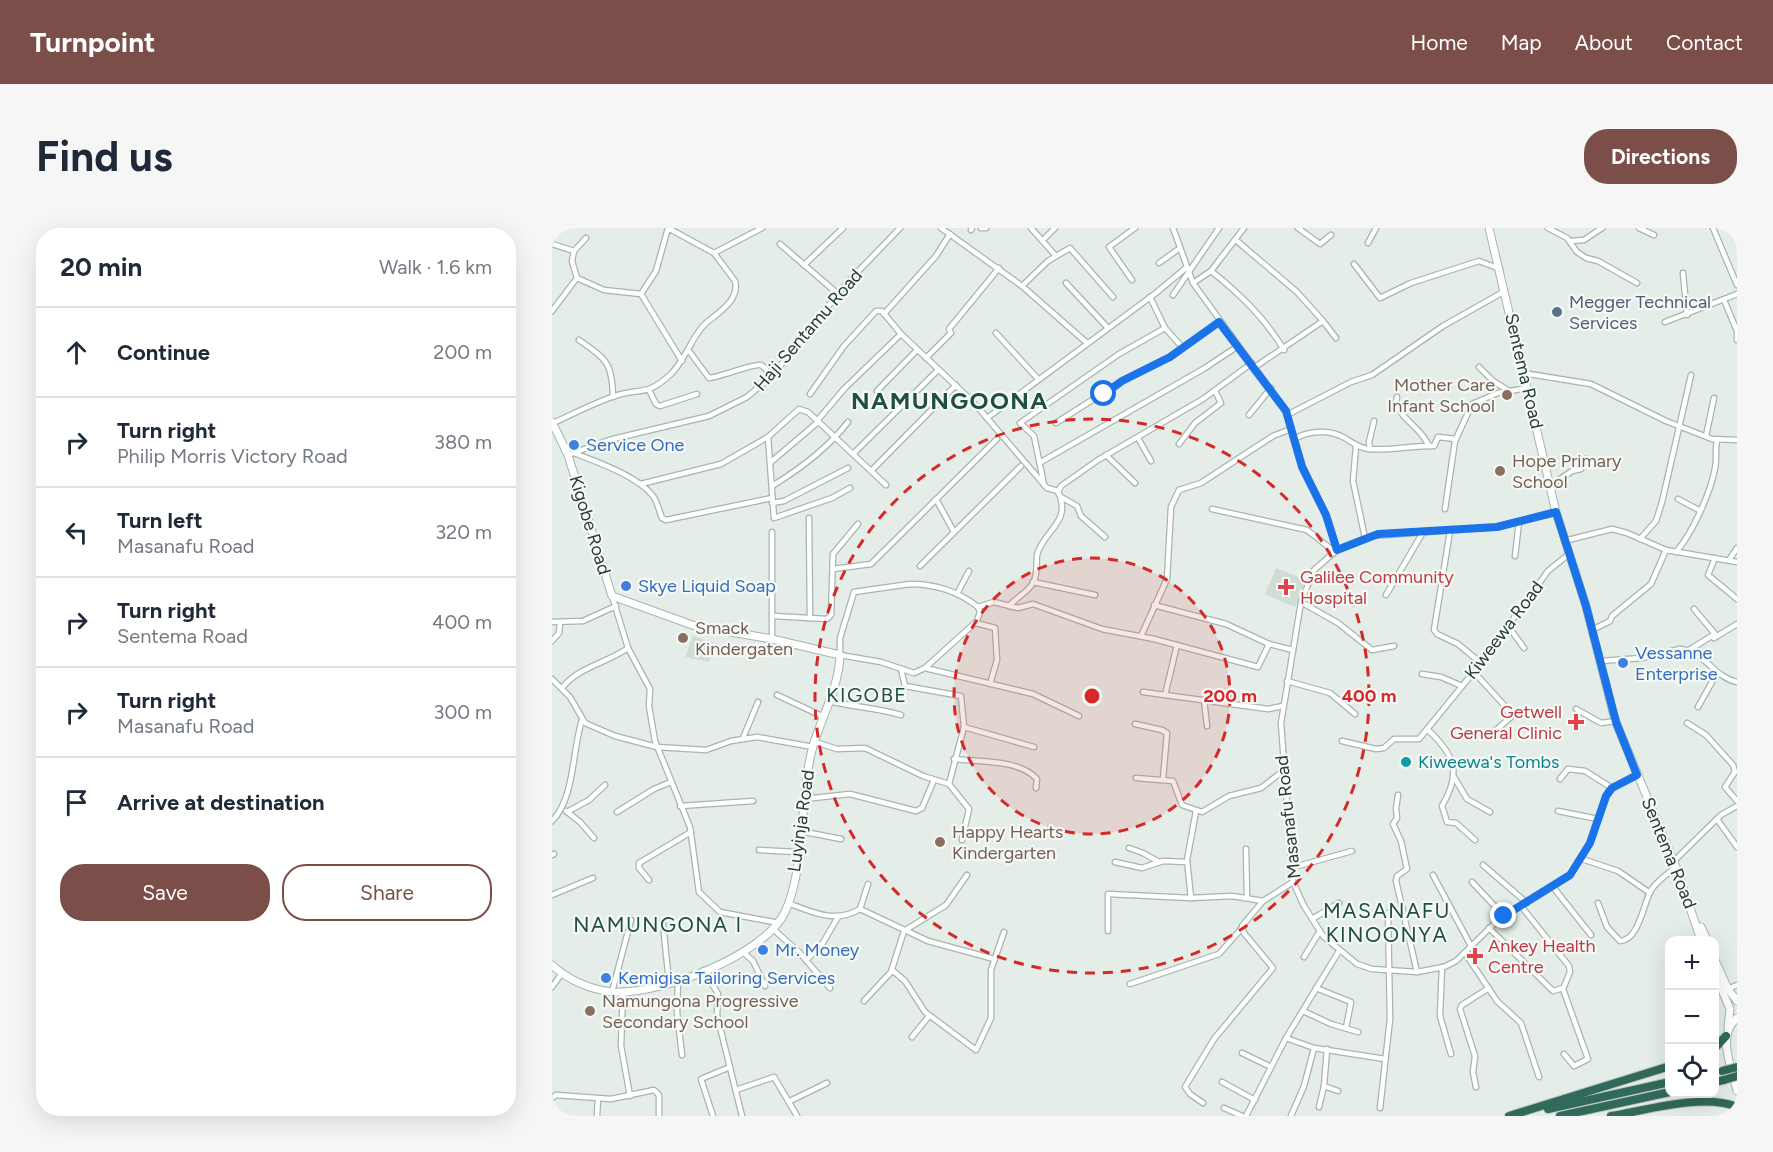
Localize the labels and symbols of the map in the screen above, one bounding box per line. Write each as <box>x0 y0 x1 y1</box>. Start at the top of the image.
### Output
street label: Haji Sentamu Road <box>749 265 867 395</box>
place label: Megger Technical Services <box>1569 291 1711 334</box>
marker: Megger Technical Services <box>1550 305 1564 319</box>
street label: Sentema Road <box>1500 311 1548 431</box>
place label: Mother Care Infant School <box>1387 374 1495 417</box>
route start <box>1090 380 1116 406</box>
district label: NAMUNGOONA <box>851 386 1049 415</box>
marker: Mother Care Infant School <box>1500 388 1514 402</box>
place label: Service One <box>586 434 685 456</box>
marker: Service One <box>567 438 581 452</box>
place label: Hope Primary School <box>1512 450 1622 493</box>
marker: Hope Primary School <box>1493 464 1507 478</box>
street label: Kigobe Road <box>565 473 615 577</box>
place label: Galilee Community Hospital <box>1300 566 1454 609</box>
place label: Skye Liquid Soap <box>638 575 776 597</box>
street label: Kiweewa Road <box>1460 576 1548 684</box>
marker: Galilee Community Hospital <box>1277 578 1295 596</box>
marker: Skye Liquid Soap <box>619 579 633 593</box>
place label: Smack Kindergaten <box>695 617 793 660</box>
marker: Smack Kindergaten <box>676 631 690 645</box>
place label: Vessanne Enterprise <box>1635 642 1718 685</box>
marker: Vessanne Enterprise <box>1616 656 1630 670</box>
district label: KIGOBE <box>826 683 908 707</box>
text: 200 m <box>1203 685 1257 707</box>
text: 400 m <box>1342 685 1396 707</box>
centre of rings <box>1082 686 1102 706</box>
place label: Getwell General Clinic <box>1450 701 1562 744</box>
marker: Getwell General Clinic <box>1567 713 1585 731</box>
place label: Kiweewa's Tombs <box>1418 751 1560 773</box>
street label: Masanafu Road <box>1271 754 1305 880</box>
marker: Kiweewa's Tombs <box>1399 755 1413 769</box>
street label: Luyinja Road <box>783 768 819 874</box>
street label: Sentema Road <box>1637 794 1701 912</box>
place label: Happy Hearts Kindergarten <box>952 821 1063 864</box>
marker: Happy Hearts Kindergarten <box>933 835 947 849</box>
district label: MASANAFU KINOONYA <box>1323 898 1451 947</box>
route end <box>1490 902 1516 928</box>
district label: NAMUNGONA I <box>573 912 743 937</box>
place label: Ankey Health Centre <box>1488 935 1596 978</box>
place label: Mr. Money <box>775 939 860 961</box>
marker: Mr. Money <box>756 943 770 957</box>
marker: Ankey Health Centre <box>1466 947 1484 965</box>
place label: Kemigisa Tailoring Services <box>618 967 835 989</box>
marker: Kemigisa Tailoring Services <box>599 971 613 985</box>
place label: Namungona Progressive Secondary School <box>602 990 799 1033</box>
marker: Namungona Progressive Secondary School <box>583 1004 597 1018</box>

